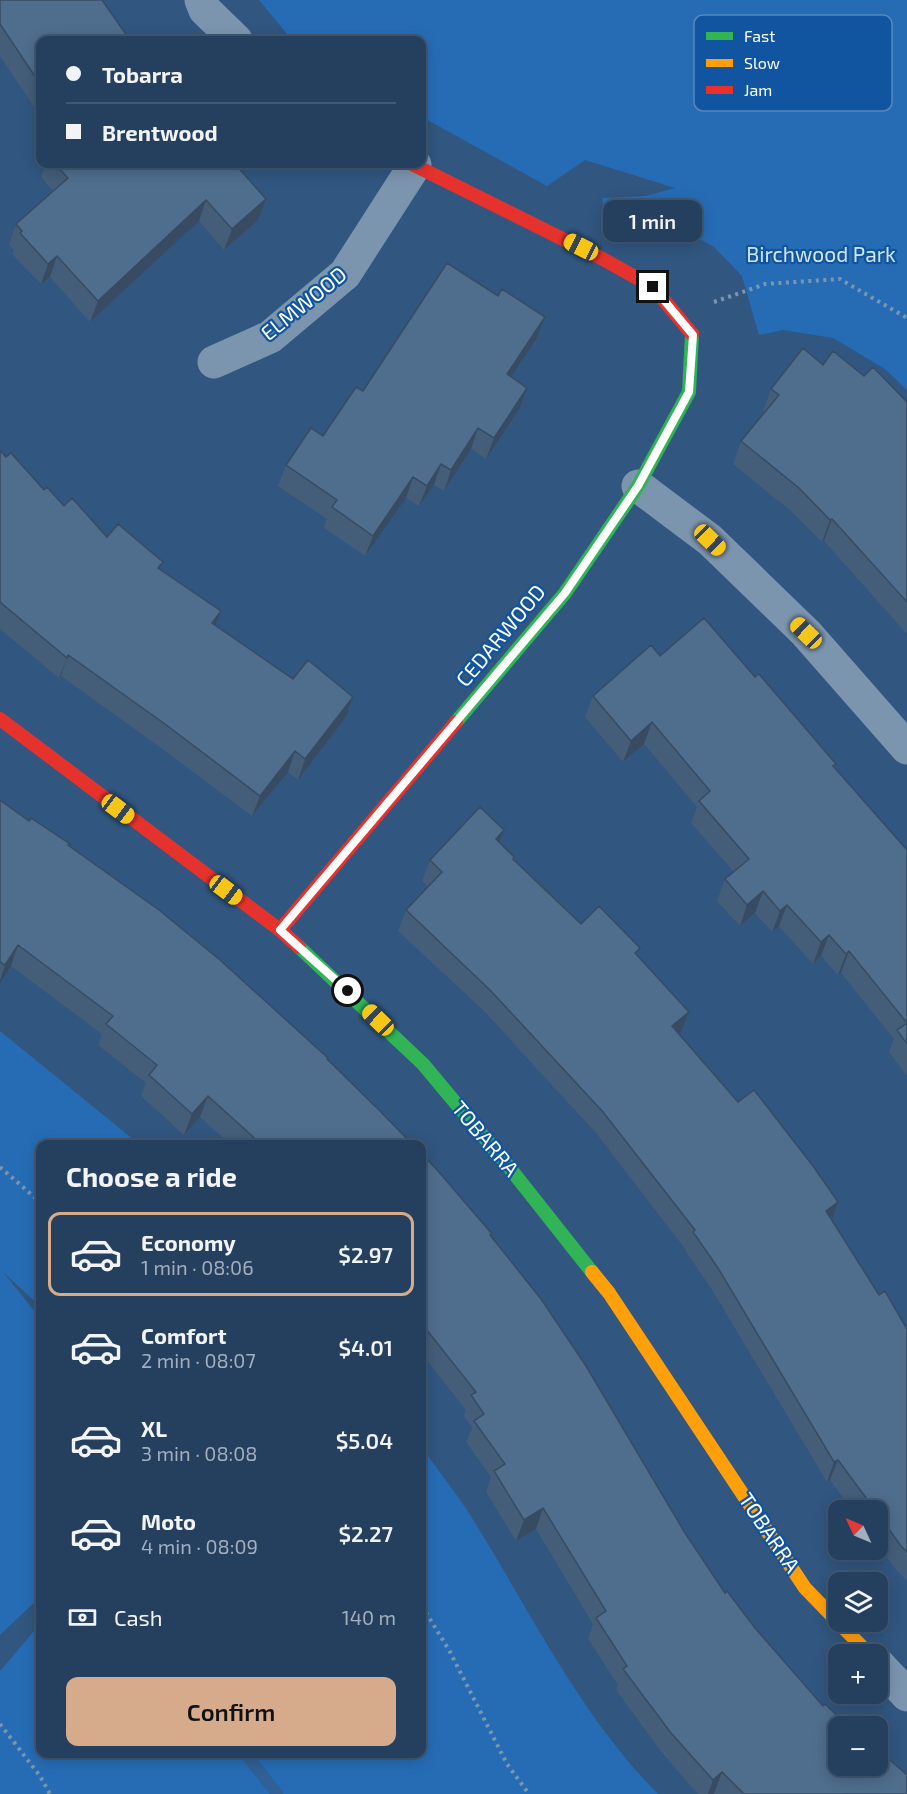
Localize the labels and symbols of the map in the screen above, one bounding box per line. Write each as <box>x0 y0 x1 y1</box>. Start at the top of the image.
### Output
legend <box>694 15 892 111</box>
text: Fast <box>744 26 775 45</box>
text: Slow <box>744 53 780 72</box>
text: Jam <box>744 80 772 99</box>
callout: 1 min <box>604 200 702 242</box>
car <box>561 231 601 263</box>
park label: Birchwood Park <box>746 241 896 266</box>
street label: ELMWOOD <box>255 261 351 345</box>
route end <box>639 273 666 300</box>
car <box>691 521 729 559</box>
street label: CEDARWOOD <box>450 579 550 691</box>
car <box>787 614 825 652</box>
car <box>98 791 138 827</box>
car <box>206 872 246 908</box>
route start <box>334 977 361 1004</box>
car <box>359 1001 397 1039</box>
street label: TOBARRA <box>447 1095 525 1181</box>
street label: TOBARRA <box>734 1487 806 1577</box>
north arrow <box>828 1500 888 1560</box>

